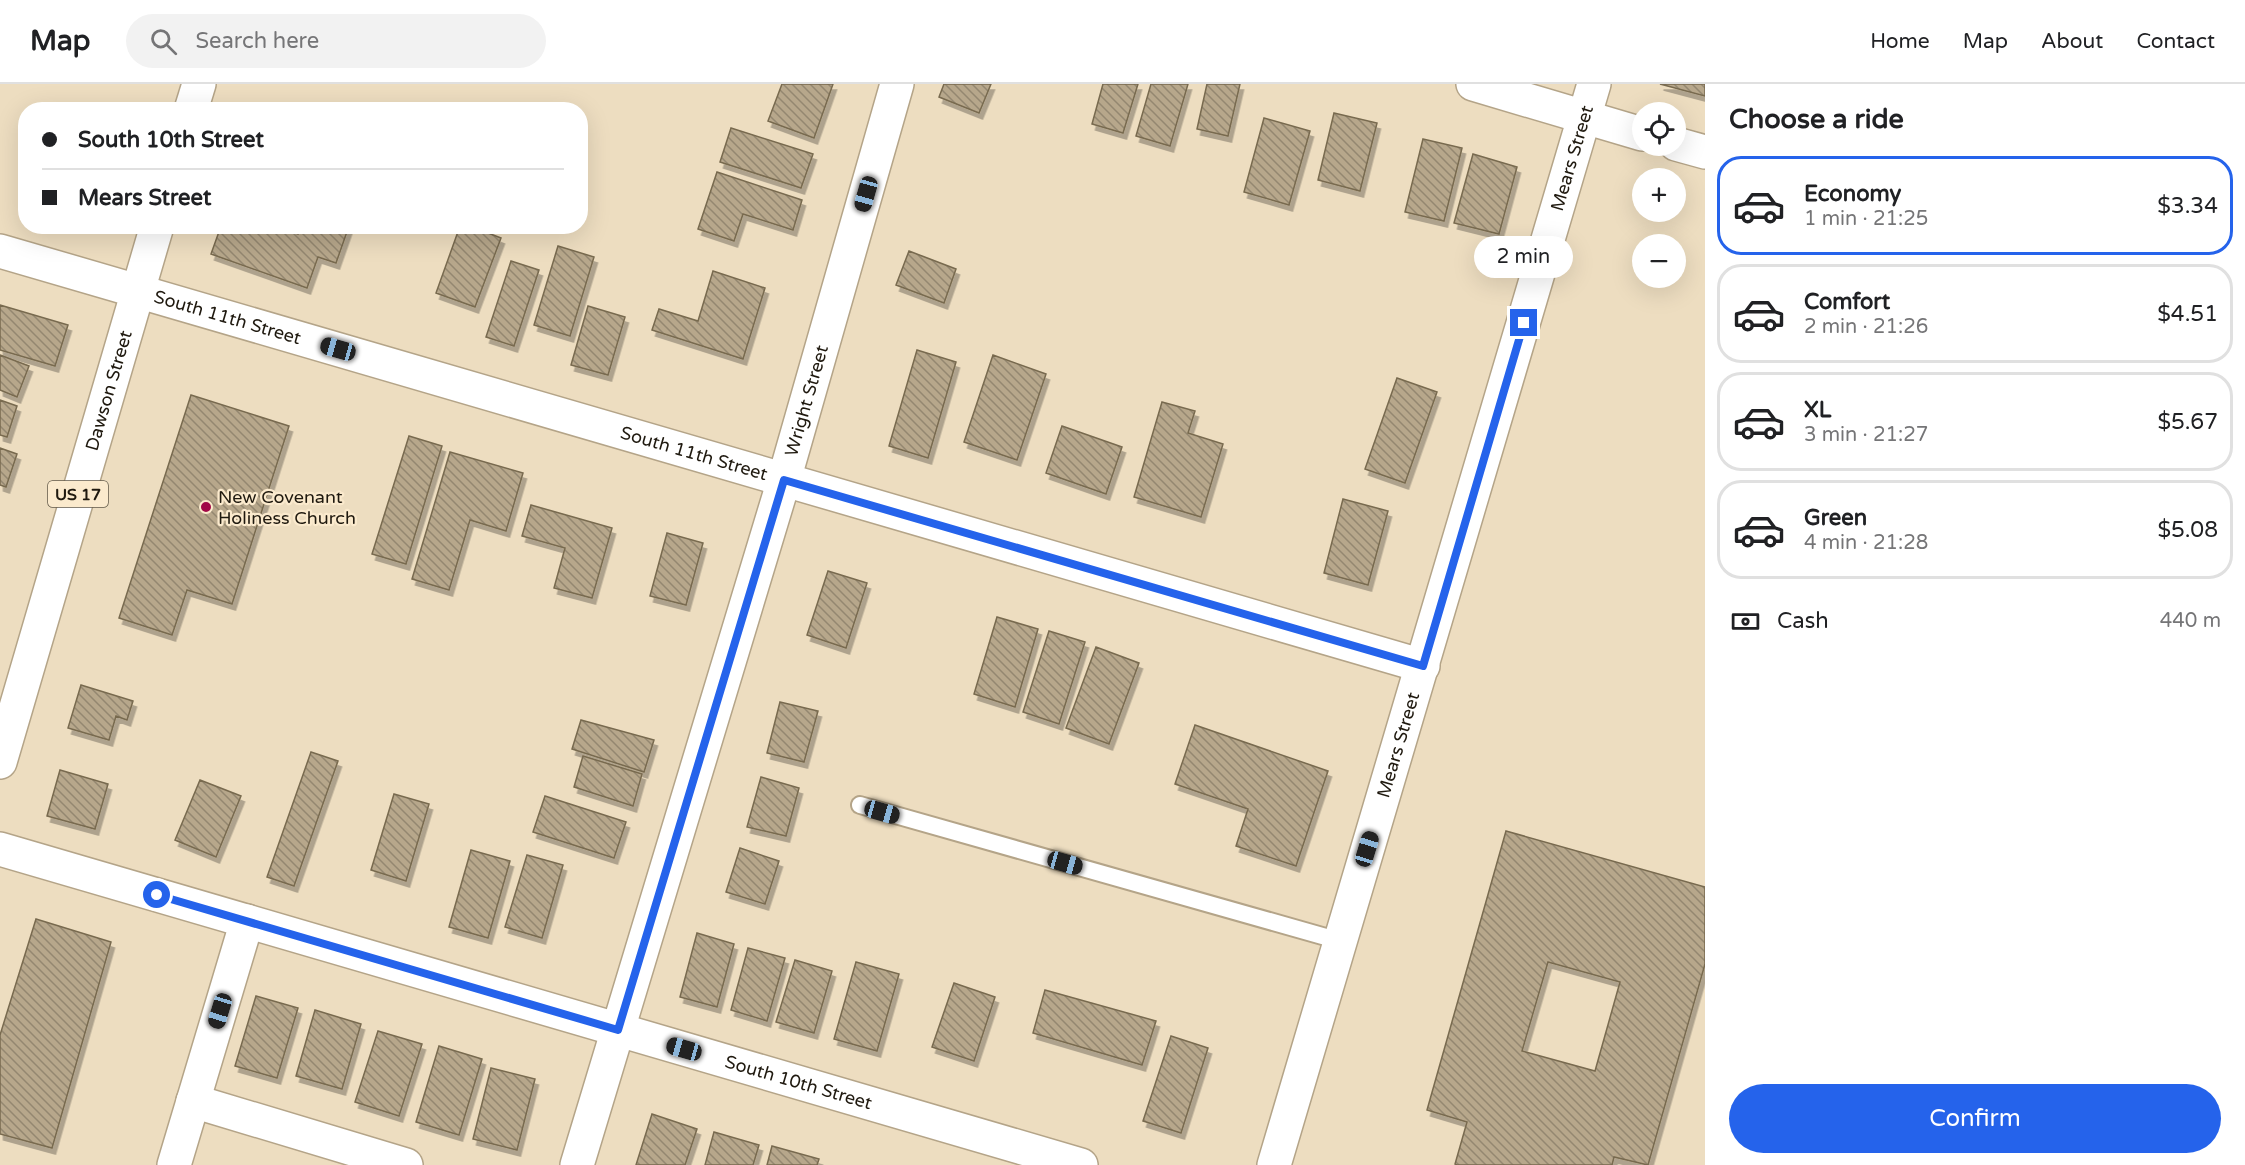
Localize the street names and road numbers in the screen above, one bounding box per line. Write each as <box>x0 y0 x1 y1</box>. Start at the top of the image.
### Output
street label: Mears Street <box>1546 103 1598 214</box>
street label: South 11th Street <box>151 285 304 349</box>
street label: Dawson Street <box>81 328 137 453</box>
street label: Wright Street <box>780 342 833 459</box>
street label: South 11th Street <box>618 422 770 485</box>
road number: US 17 <box>48 481 108 507</box>
street label: Mears Street <box>1372 689 1424 801</box>
street label: South 10th Street <box>722 1051 875 1114</box>

